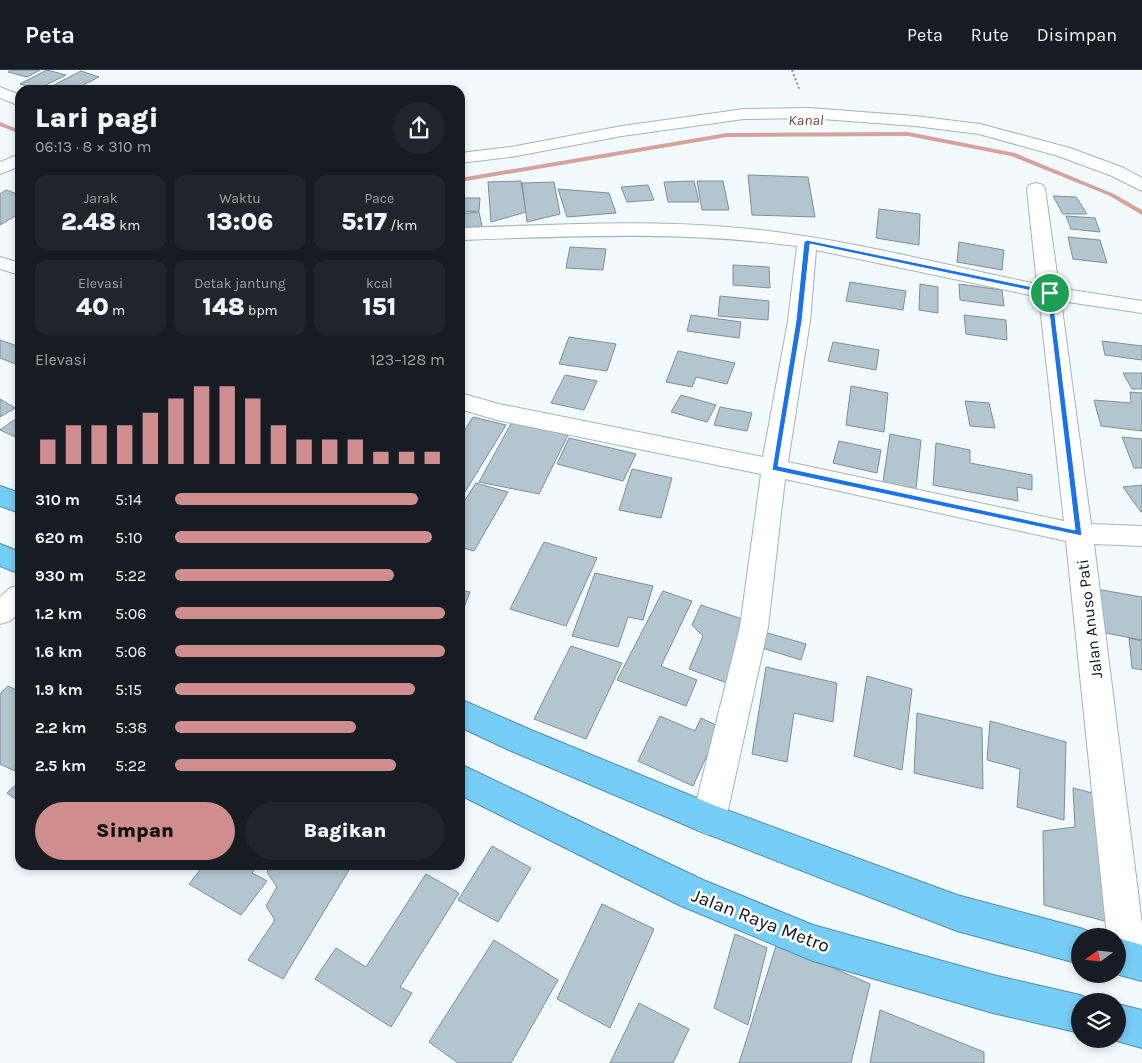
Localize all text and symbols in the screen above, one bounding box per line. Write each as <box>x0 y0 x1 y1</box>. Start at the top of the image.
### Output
text: Peta <box>25 21 75 49</box>
text: Peta <box>907 24 943 46</box>
text: Rute <box>971 24 1009 46</box>
text: Disimpan <box>1037 24 1117 46</box>
text: Lari pagi <box>35 101 159 134</box>
button: share <box>393 102 445 154</box>
water label: Kanal <box>788 111 824 129</box>
text: 06:13 · 8 × 310 m <box>35 137 151 156</box>
text: Jarak <box>84 190 118 207</box>
text: Waktu <box>219 190 261 207</box>
text: Pace <box>364 190 394 207</box>
text: 2.48 <box>61 207 116 236</box>
text: 13:06 <box>207 207 273 236</box>
text: 5:17 <box>341 207 387 236</box>
text: km <box>116 217 140 234</box>
text: /km <box>387 217 417 234</box>
pin <box>1029 272 1071 314</box>
text: Elevasi <box>78 275 123 292</box>
text: Detak jantung <box>194 275 286 292</box>
text: kcal <box>366 275 393 292</box>
icon: arrive <box>1036 279 1064 307</box>
text: 40 <box>76 292 109 321</box>
text: 148 <box>202 292 245 321</box>
text: 151 <box>362 292 396 321</box>
text: m <box>109 302 125 319</box>
text: bpm <box>245 302 278 319</box>
text: Elevasi <box>35 350 87 369</box>
text: 123–128 m <box>370 350 445 369</box>
text: 310 m <box>35 490 80 509</box>
text: 5:14 <box>115 490 142 509</box>
text: 620 m <box>35 528 84 547</box>
text: 5:10 <box>115 528 143 547</box>
street label: Jalan Anuso Pati <box>1073 558 1106 680</box>
text: 930 m <box>35 566 84 585</box>
text: 5:22 <box>115 566 146 585</box>
text: 1.2 km <box>35 604 83 623</box>
text: 5:06 <box>115 604 146 623</box>
text: 1.6 km <box>35 642 83 661</box>
text: 5:06 <box>115 642 146 661</box>
text: 1.9 km <box>35 680 83 699</box>
text: 5:15 <box>115 680 142 699</box>
text: 2.2 km <box>35 718 87 737</box>
text: 5:38 <box>115 718 147 737</box>
text: 2.5 km <box>35 756 86 775</box>
text: 5:22 <box>115 756 146 775</box>
button: Simpan <box>35 802 235 860</box>
button: Bagikan <box>245 802 445 860</box>
street label: Jalan Raya Metro <box>689 884 833 957</box>
north arrow <box>1071 928 1126 982</box>
map controls <box>1071 928 1126 1048</box>
button: layers <box>1071 993 1126 1048</box>

